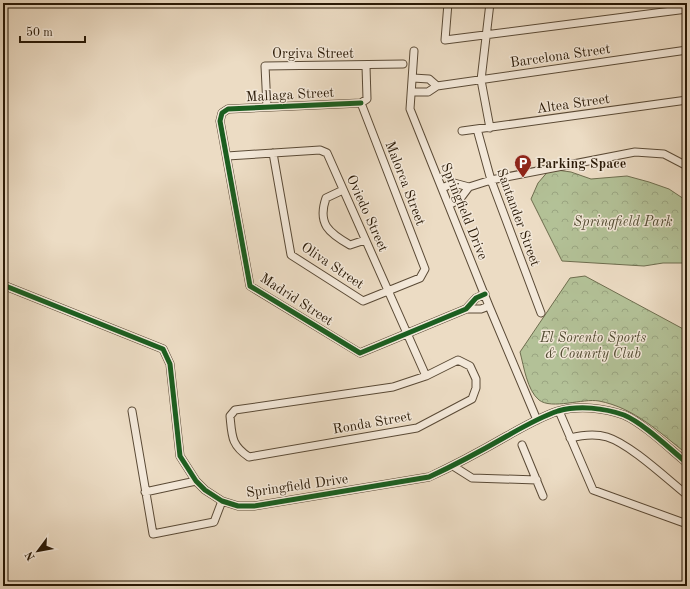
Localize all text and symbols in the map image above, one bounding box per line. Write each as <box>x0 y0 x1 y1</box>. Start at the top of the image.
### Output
scale bar <box>20 18 85 44</box>
text: 50 m <box>26 26 53 39</box>
street label: Barcelona Street <box>509 42 611 70</box>
street label: Orgiva Street <box>272 47 354 61</box>
street label: Mallaga Street <box>245 86 335 104</box>
street label: Altea Street <box>536 92 611 116</box>
street label: Malorca Street <box>383 139 428 228</box>
parking icon: Parking Space <box>513 153 533 178</box>
place label: Parking Space <box>536 157 626 171</box>
street label: Springfield Drive <box>438 161 490 262</box>
street label: Santander Street <box>494 167 542 268</box>
street label: Oviedo Street <box>344 173 390 254</box>
park label: Springfield Park <box>573 215 673 230</box>
street label: Oliva Street <box>299 240 366 292</box>
street label: Madrid Street <box>257 271 335 329</box>
park label: El Sorento Sports & Counrty Club <box>539 331 646 362</box>
street label: Ronda Street <box>332 409 413 437</box>
street label: Springfield Drive <box>245 472 349 500</box>
north arrow <box>18 531 58 571</box>
text: N <box>24 549 38 562</box>

